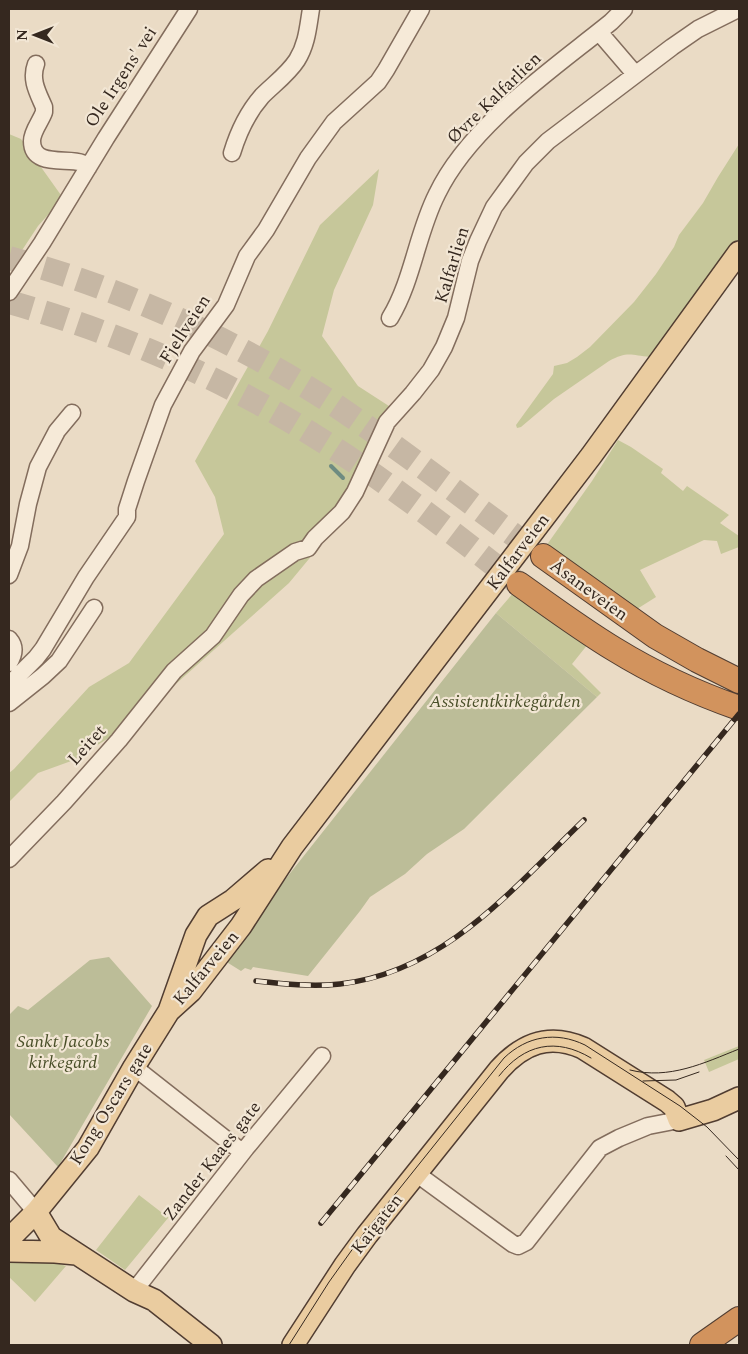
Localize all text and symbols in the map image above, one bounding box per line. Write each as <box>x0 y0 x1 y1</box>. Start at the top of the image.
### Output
north arrow <box>10 10 60 60</box>
street label: Ole Irgens' vei <box>78 21 164 133</box>
text: N <box>12 29 33 41</box>
street label: Øvre Kalfarlien <box>440 46 548 150</box>
street label: Kalfarlien <box>428 223 476 307</box>
street label: Fjellveien <box>152 289 218 369</box>
street label: Kalfarveien <box>480 508 556 596</box>
street label: Åsaneveien <box>544 552 634 628</box>
park label: Assistentkirkegården <box>428 688 581 715</box>
street label: Leitet <box>61 718 113 772</box>
street label: Kalfarveien <box>166 925 246 1011</box>
park label: Sankt Jacobs kirkegård <box>17 1028 110 1076</box>
street label: Kong Oscars gate <box>63 1038 159 1170</box>
street label: Zander Kaaes gate <box>156 1095 268 1227</box>
street label: Kaigaten <box>344 1188 410 1260</box>

